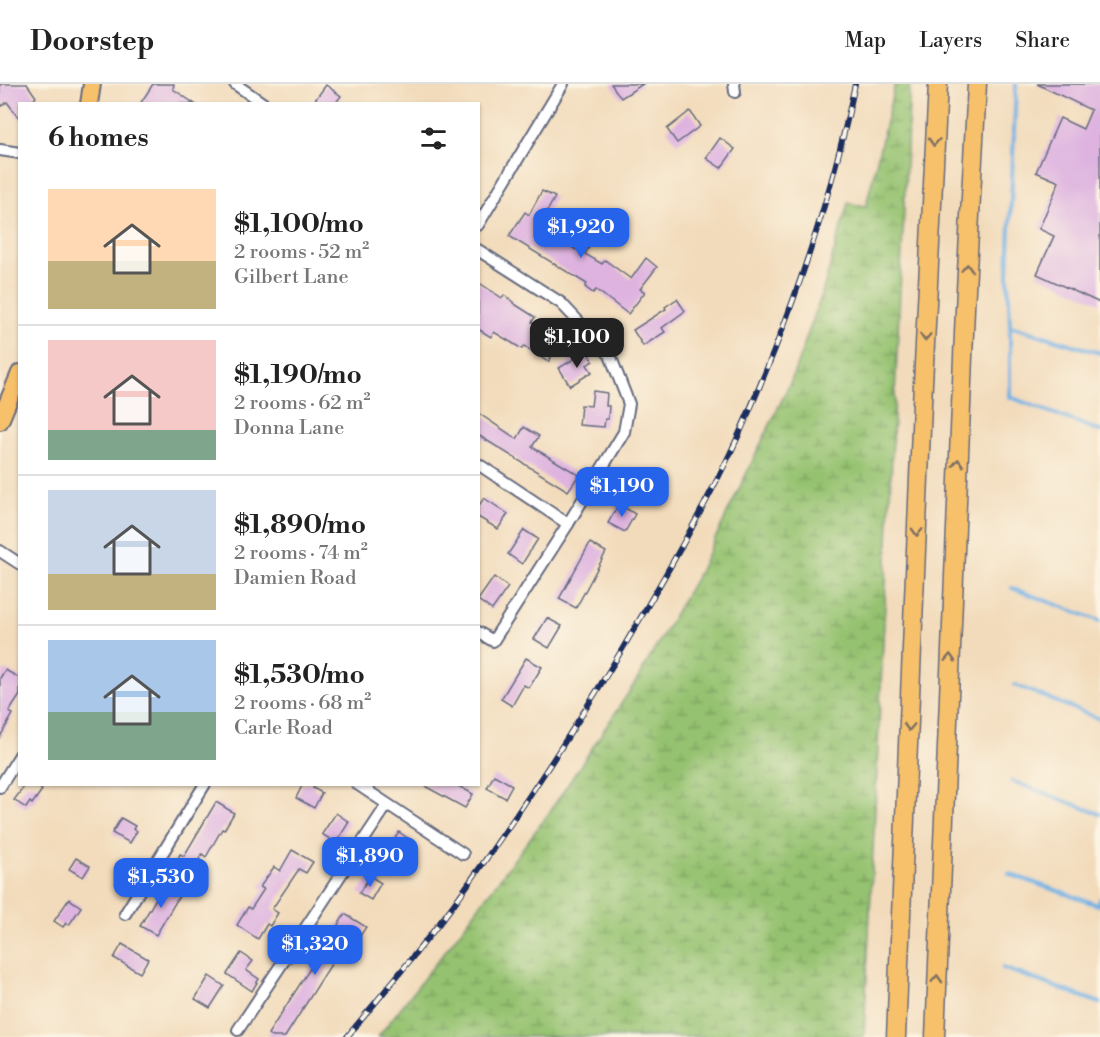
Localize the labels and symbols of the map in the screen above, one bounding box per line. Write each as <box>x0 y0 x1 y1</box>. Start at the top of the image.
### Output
one-way arrow <box>928 138 941 147</box>
pin: $1,920 <box>532 208 630 259</box>
one-way arrow <box>960 264 973 273</box>
pin: $1,100 <box>528 318 626 369</box>
one-way arrow <box>918 333 931 342</box>
one-way arrow <box>952 458 965 467</box>
pin: $1,190 <box>573 467 671 518</box>
one-way arrow <box>910 527 923 536</box>
one-way arrow <box>944 653 957 662</box>
one-way arrow <box>902 722 915 731</box>
pin: $1,890 <box>321 837 419 888</box>
pin: $1,530 <box>112 858 210 909</box>
pin: $1,320 <box>266 925 364 976</box>
one-way arrow <box>931 974 944 983</box>

